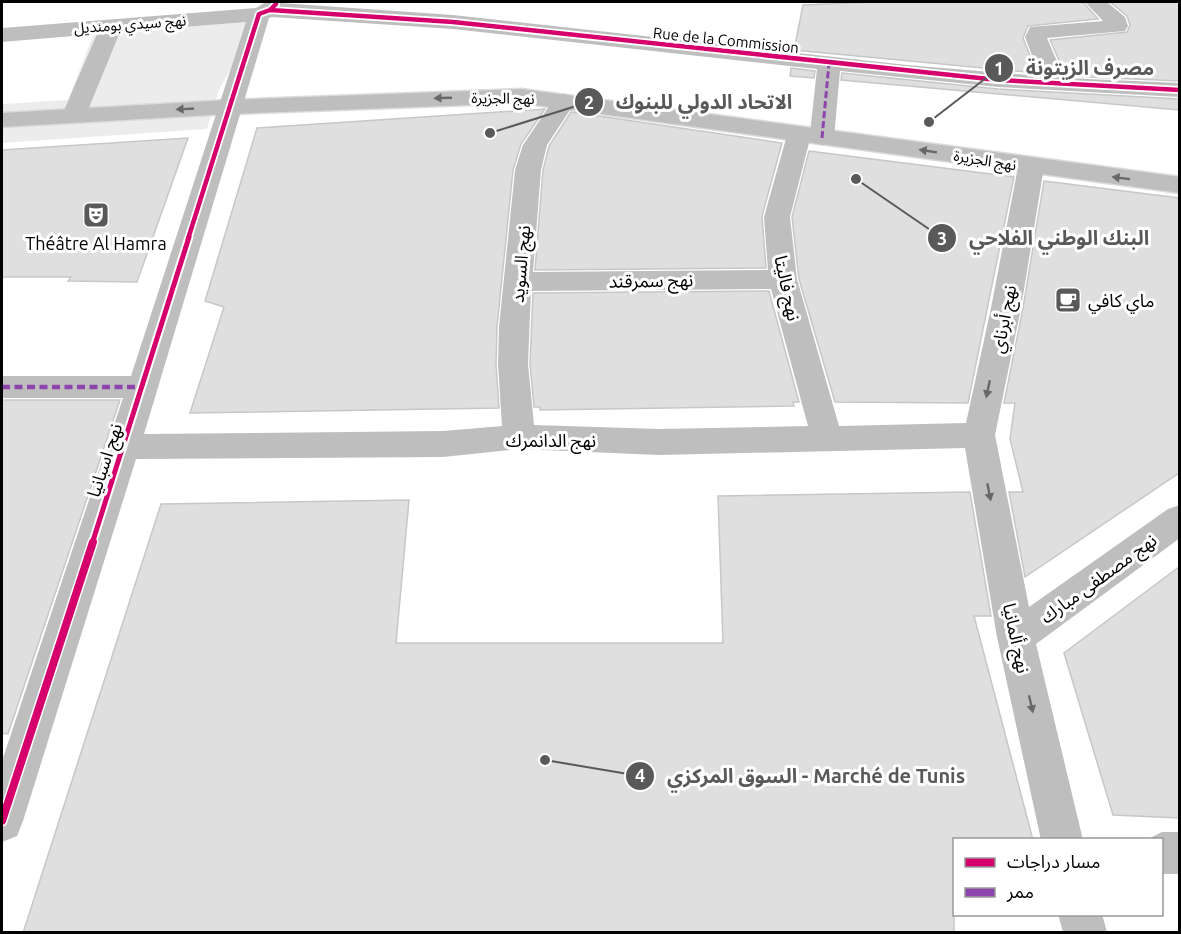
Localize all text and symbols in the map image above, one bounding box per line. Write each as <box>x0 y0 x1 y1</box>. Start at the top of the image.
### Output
street label: نهج سيدي بومنديل <box>73 12 187 40</box>
street label: Rue de la Commission <box>652 24 800 56</box>
callout: مصرف الزيتونة <box>984 49 1166 87</box>
text: مصرف الزيتونة <box>1026 56 1154 80</box>
text: 1 <box>994 58 1004 78</box>
callout: الاتحاد الدولي للبنوك <box>574 83 805 121</box>
street label: نهج الجزيرة <box>471 89 535 111</box>
text: الاتحاد الدولي للبنوك <box>616 90 792 119</box>
text: 2 <box>584 92 594 112</box>
one-way arrow <box>434 93 453 102</box>
one-way arrow <box>176 105 195 114</box>
one-way arrow <box>919 146 938 155</box>
street label: نهج الجزيرة <box>952 147 1018 177</box>
one-way arrow <box>1112 173 1131 182</box>
theatre icon: Théâtre Al Hamra <box>81 200 111 230</box>
callout: البنك الوطني الفلاحي <box>927 219 1161 257</box>
street label: نهج السويد <box>507 225 537 304</box>
text: البنك الوطني الفلاحي <box>969 226 1149 255</box>
text: 3 <box>937 228 947 248</box>
place label: Théâtre Al Hamra <box>25 233 167 253</box>
street label: نهج فاليتا <box>767 253 805 323</box>
street label: نهج سمرقند <box>608 269 694 295</box>
street label: نهج أبرناي <box>986 283 1024 356</box>
cafe icon: ماي كافي <box>1053 285 1083 315</box>
place label: ماي كافي <box>1088 290 1154 314</box>
one-way arrow <box>983 380 993 398</box>
street label: نهج اسبانيا <box>83 421 129 501</box>
street label: نهج الدانمرك <box>506 430 596 454</box>
one-way arrow <box>985 483 994 502</box>
street label: نهج مصطفى مبارك <box>1036 529 1162 630</box>
street label: نهج ألمانيا <box>996 601 1034 676</box>
one-way arrow <box>1027 695 1037 713</box>
callout: السوق المركزي - Marché de Tunis <box>625 757 977 795</box>
text: السوق المركزي - Marché de Tunis <box>667 764 965 793</box>
text: 4 <box>635 765 645 785</box>
legend <box>953 838 1163 916</box>
text: مسار دراجات <box>1007 851 1100 873</box>
text: ممر <box>1006 881 1034 903</box>

